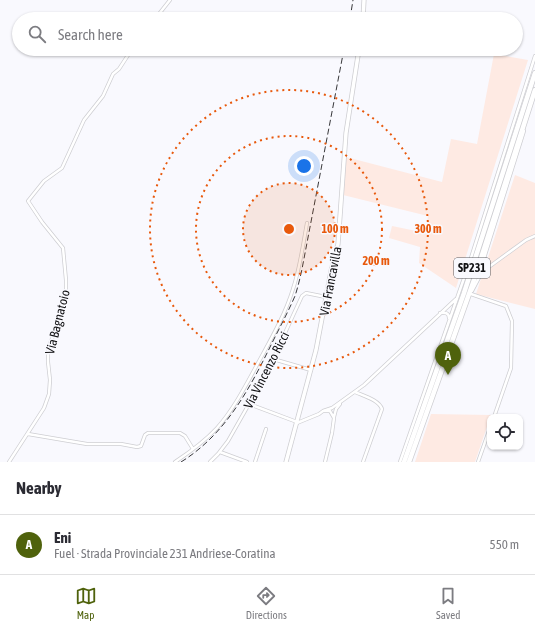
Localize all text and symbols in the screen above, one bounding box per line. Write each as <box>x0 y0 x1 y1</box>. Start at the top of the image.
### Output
search box <box>12 12 523 56</box>
icon: search <box>26 23 48 45</box>
text: Search here <box>58 26 123 43</box>
your location <box>294 156 314 176</box>
centre of rings <box>282 222 296 236</box>
text: 100 m <box>321 222 349 236</box>
text: 300 m <box>414 222 442 236</box>
street label: Via Francavilla <box>316 245 345 317</box>
text: 200 m <box>362 254 390 268</box>
road number: SP231 <box>454 258 490 278</box>
street label: Via Bagnatoio <box>42 288 73 356</box>
street label: Via Vincenzo Ricci <box>241 329 292 411</box>
pin: A <box>435 342 461 375</box>
map controls <box>487 414 523 450</box>
button: locate <box>487 414 523 450</box>
text: Nearby <box>16 478 62 498</box>
text: Eni <box>54 529 71 546</box>
text: A <box>26 537 32 552</box>
text: 550 m <box>490 537 519 552</box>
text: Fuel · Strada Provinciale 231 Andriese-Coratina <box>54 546 276 561</box>
tab: Map <box>75 585 97 621</box>
tab: Directions <box>246 585 287 621</box>
tab: Saved <box>436 585 460 621</box>

